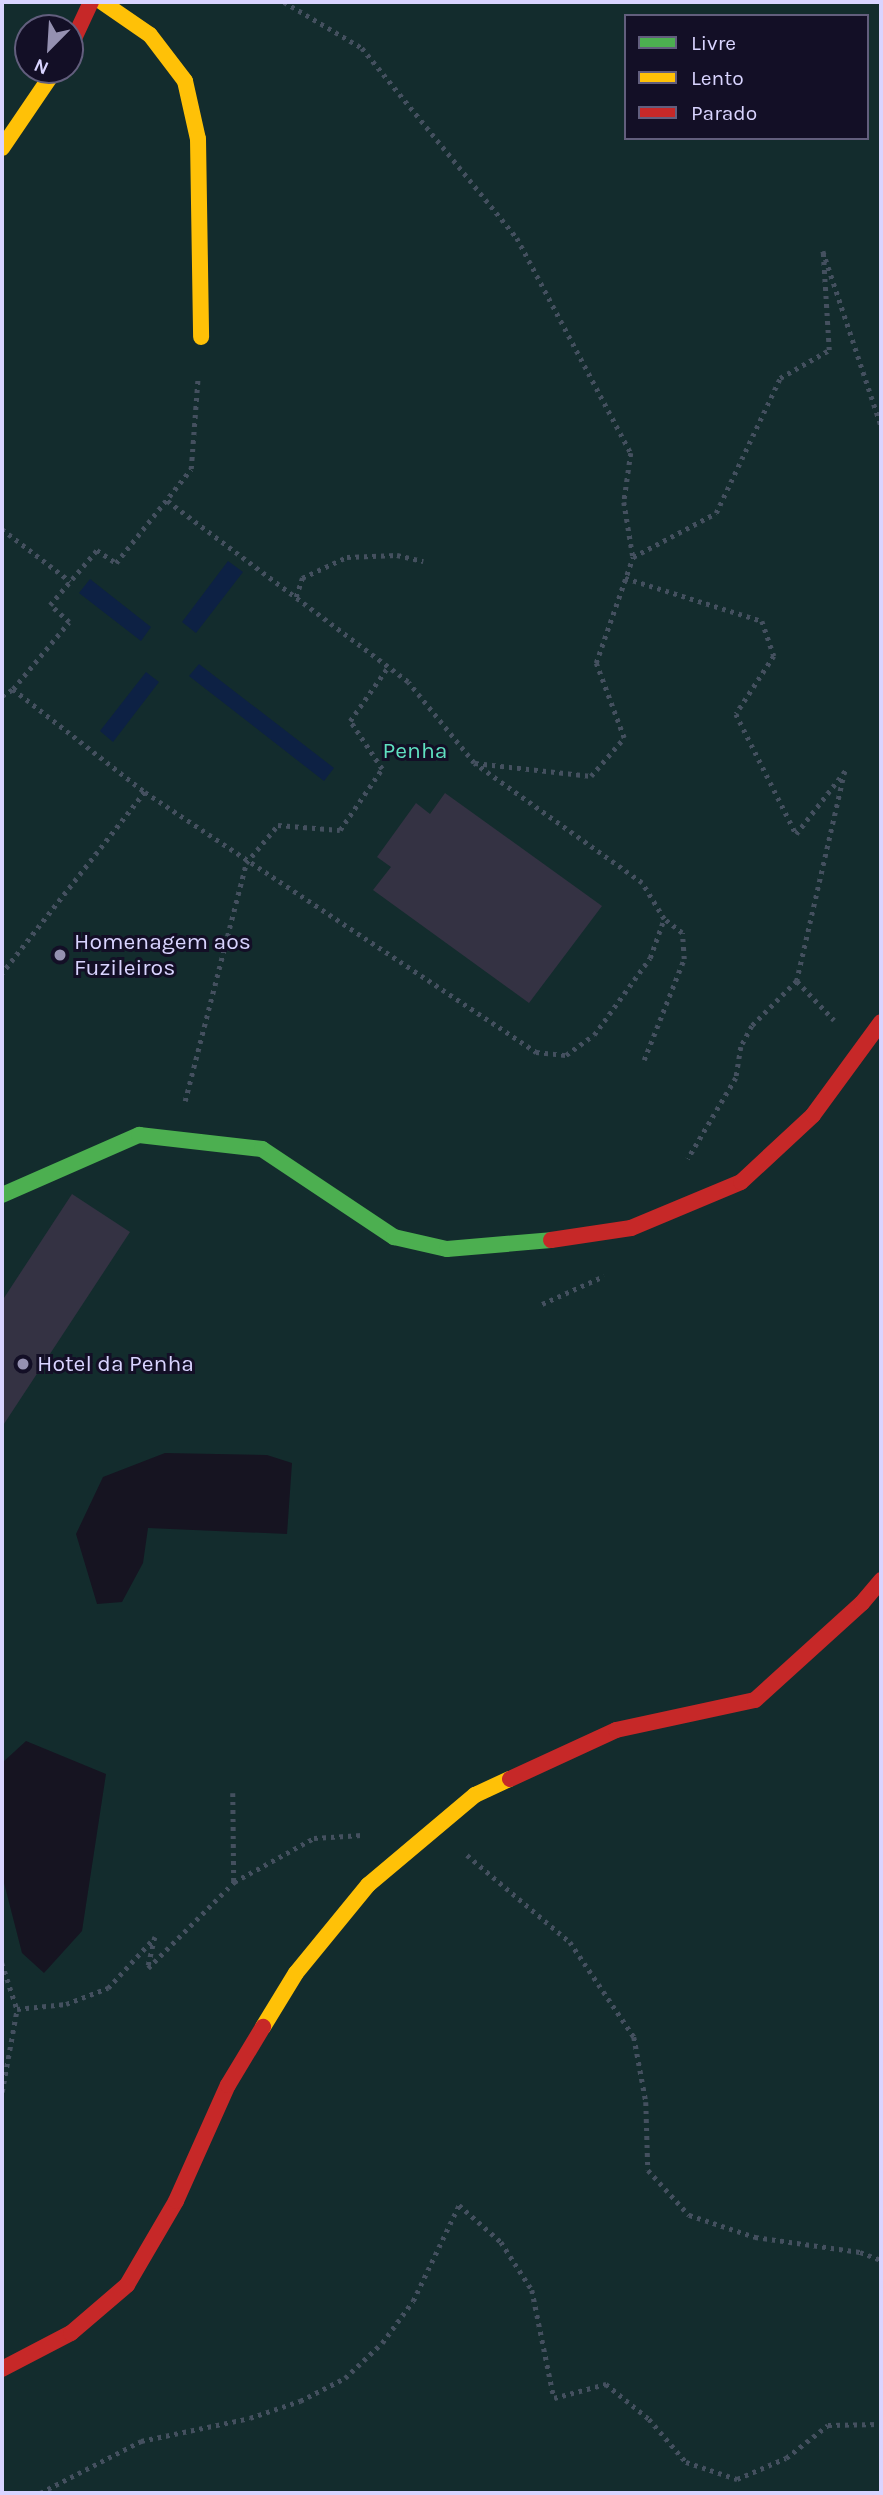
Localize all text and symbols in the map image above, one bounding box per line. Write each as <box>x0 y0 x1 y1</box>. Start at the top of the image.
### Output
north arrow <box>14 14 84 84</box>
legend <box>624 14 869 140</box>
text: Livre <box>691 31 736 55</box>
text: N <box>31 54 52 79</box>
text: Lento <box>691 66 744 90</box>
text: Parado <box>691 101 757 125</box>
park label: Penha <box>383 737 447 765</box>
place label: Homenagem aos Fuzileiros <box>74 928 251 982</box>
marker: Homenagem aos Fuzileiros <box>52 947 68 963</box>
place label: Hotel da Penha <box>37 1350 194 1378</box>
marker: Hotel da Penha <box>15 1356 31 1372</box>

